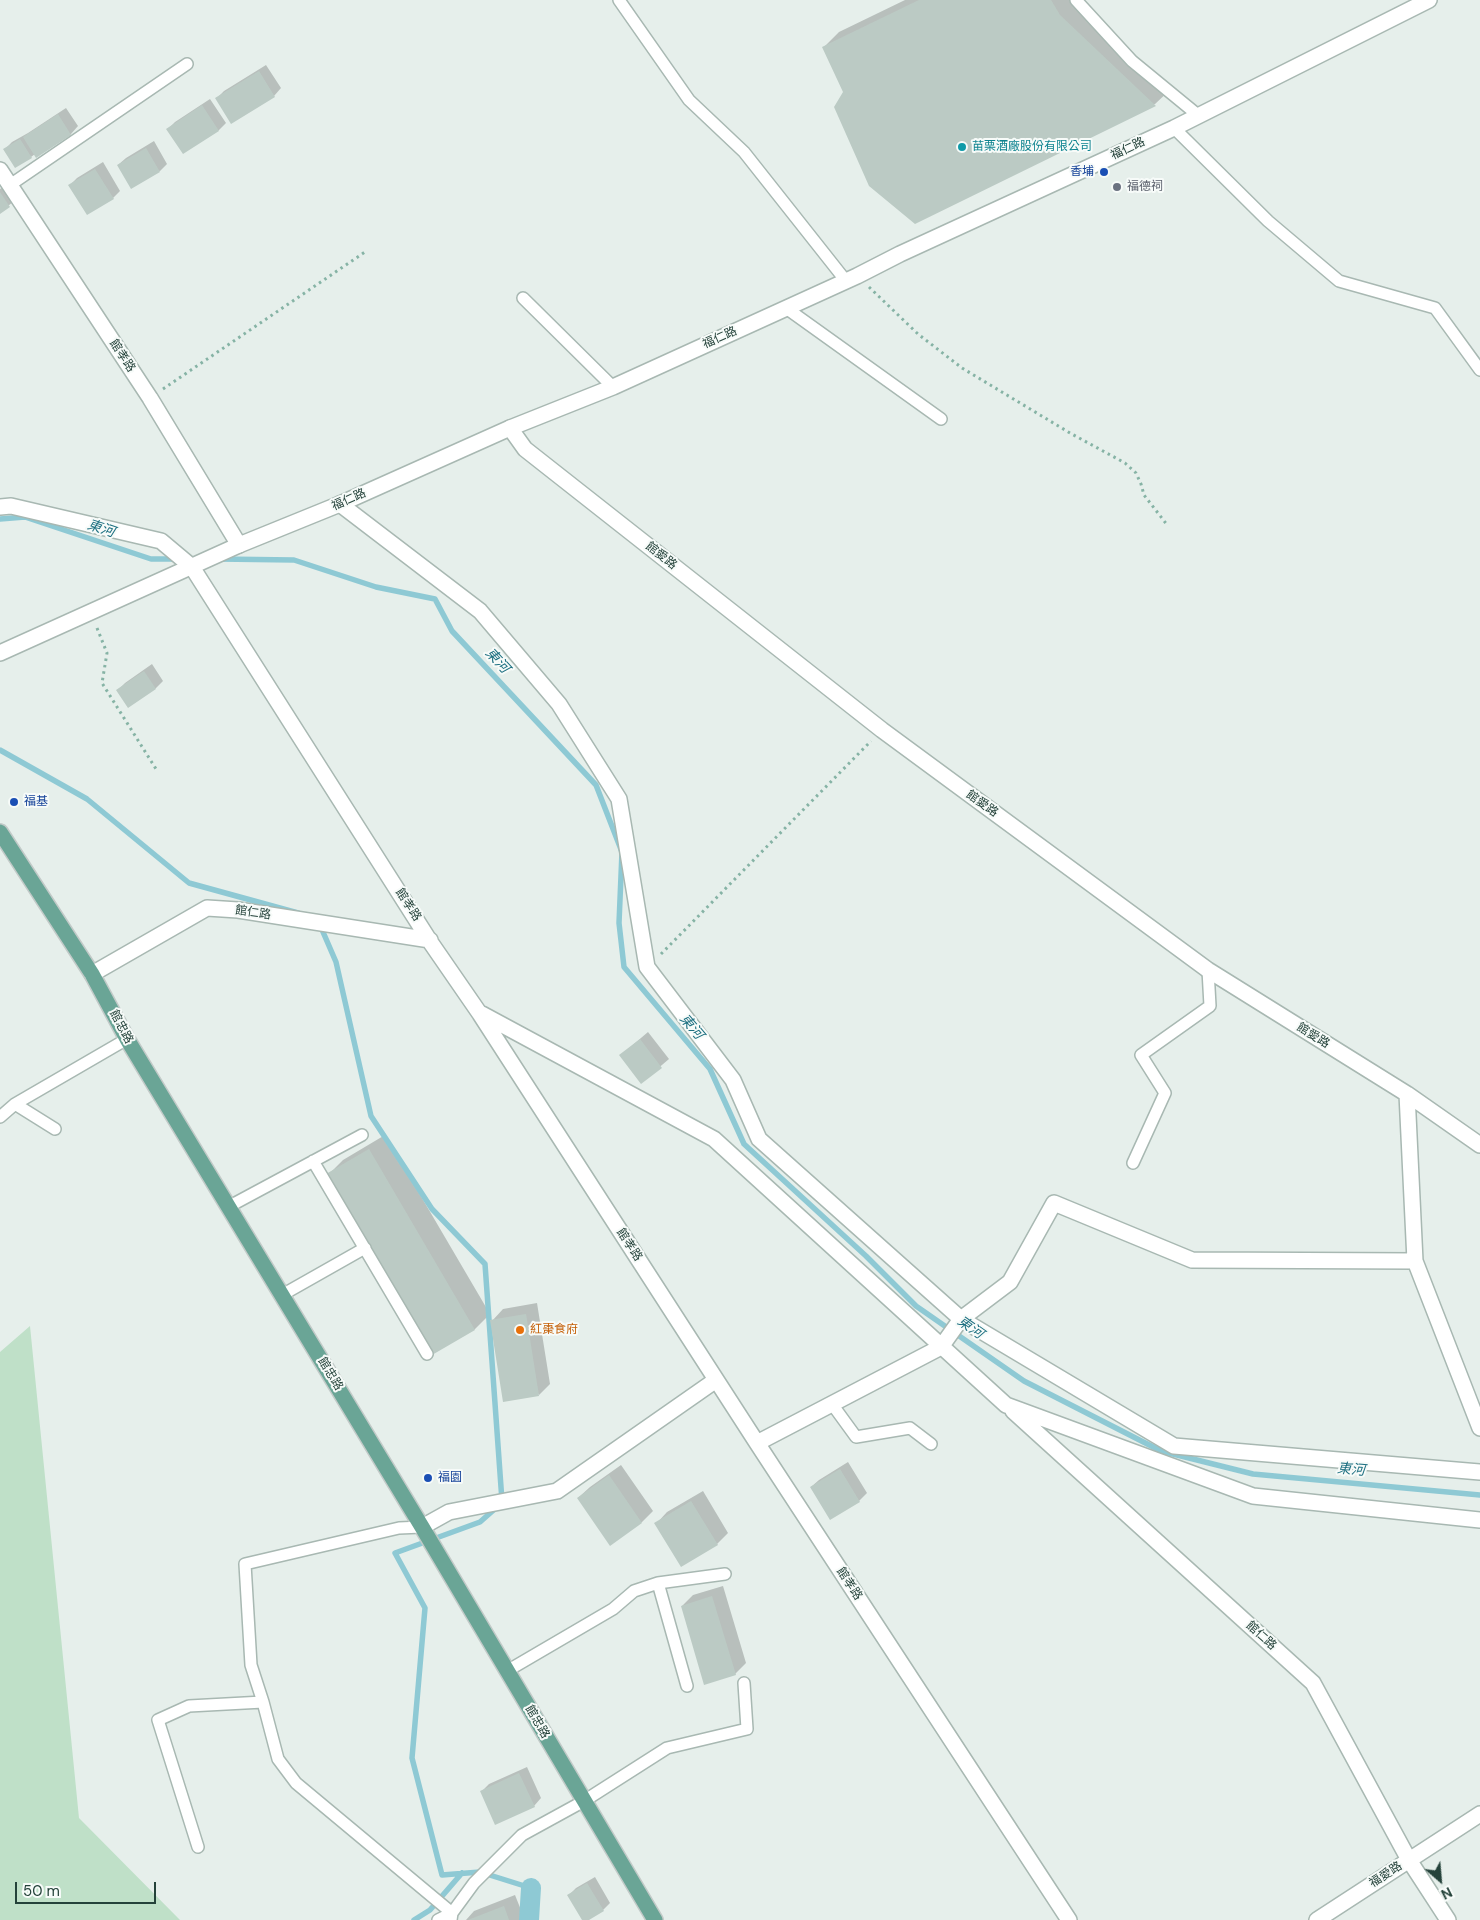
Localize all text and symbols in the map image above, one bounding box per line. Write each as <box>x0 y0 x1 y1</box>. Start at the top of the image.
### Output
street label: 福仁路 <box>1109 135 1147 163</box>
place label: 苗栗酒廠股份有限公司 <box>972 140 1092 154</box>
marker: 苗栗酒廠股份有限公司 <box>956 141 968 153</box>
place label: 香埔 <box>1070 165 1094 179</box>
marker: 香埔 <box>1098 166 1110 178</box>
place label: 福德祠 <box>1127 180 1163 194</box>
marker: 福德祠 <box>1111 181 1123 193</box>
street label: 福仁路 <box>701 324 739 352</box>
street label: 館孝路 <box>106 337 138 375</box>
street label: 福仁路 <box>330 486 368 514</box>
water label: 東河 <box>85 517 117 541</box>
street label: 館愛路 <box>642 539 680 573</box>
water label: 東河 <box>481 645 513 677</box>
street label: 館愛路 <box>963 788 1001 820</box>
place label: 福基 <box>24 795 48 809</box>
marker: 福基 <box>8 796 20 808</box>
street label: 館孝路 <box>392 886 424 924</box>
street label: 館仁路 <box>234 903 272 923</box>
street label: 館忠路 <box>106 1008 136 1046</box>
water label: 東河 <box>676 1011 706 1043</box>
street label: 館愛路 <box>1294 1020 1332 1052</box>
street label: 館孝路 <box>613 1226 645 1264</box>
water label: 東河 <box>954 1313 986 1343</box>
place label: 紅棗食府 <box>530 1323 578 1337</box>
marker: 紅棗食府 <box>514 1324 526 1336</box>
street label: 館忠路 <box>315 1355 345 1393</box>
water label: 東河 <box>1336 1460 1366 1480</box>
place label: 福園 <box>438 1471 462 1485</box>
marker: 福園 <box>422 1472 434 1484</box>
street label: 館孝路 <box>833 1565 865 1603</box>
street label: 館仁路 <box>1243 1619 1279 1653</box>
street label: 館忠路 <box>522 1703 552 1741</box>
north arrow <box>1415 1855 1465 1905</box>
street label: 福愛路 <box>1367 1859 1405 1891</box>
scale bar <box>18 1872 159 1904</box>
text: 50 m <box>23 1881 60 1901</box>
text: N <box>1438 1883 1455 1904</box>

